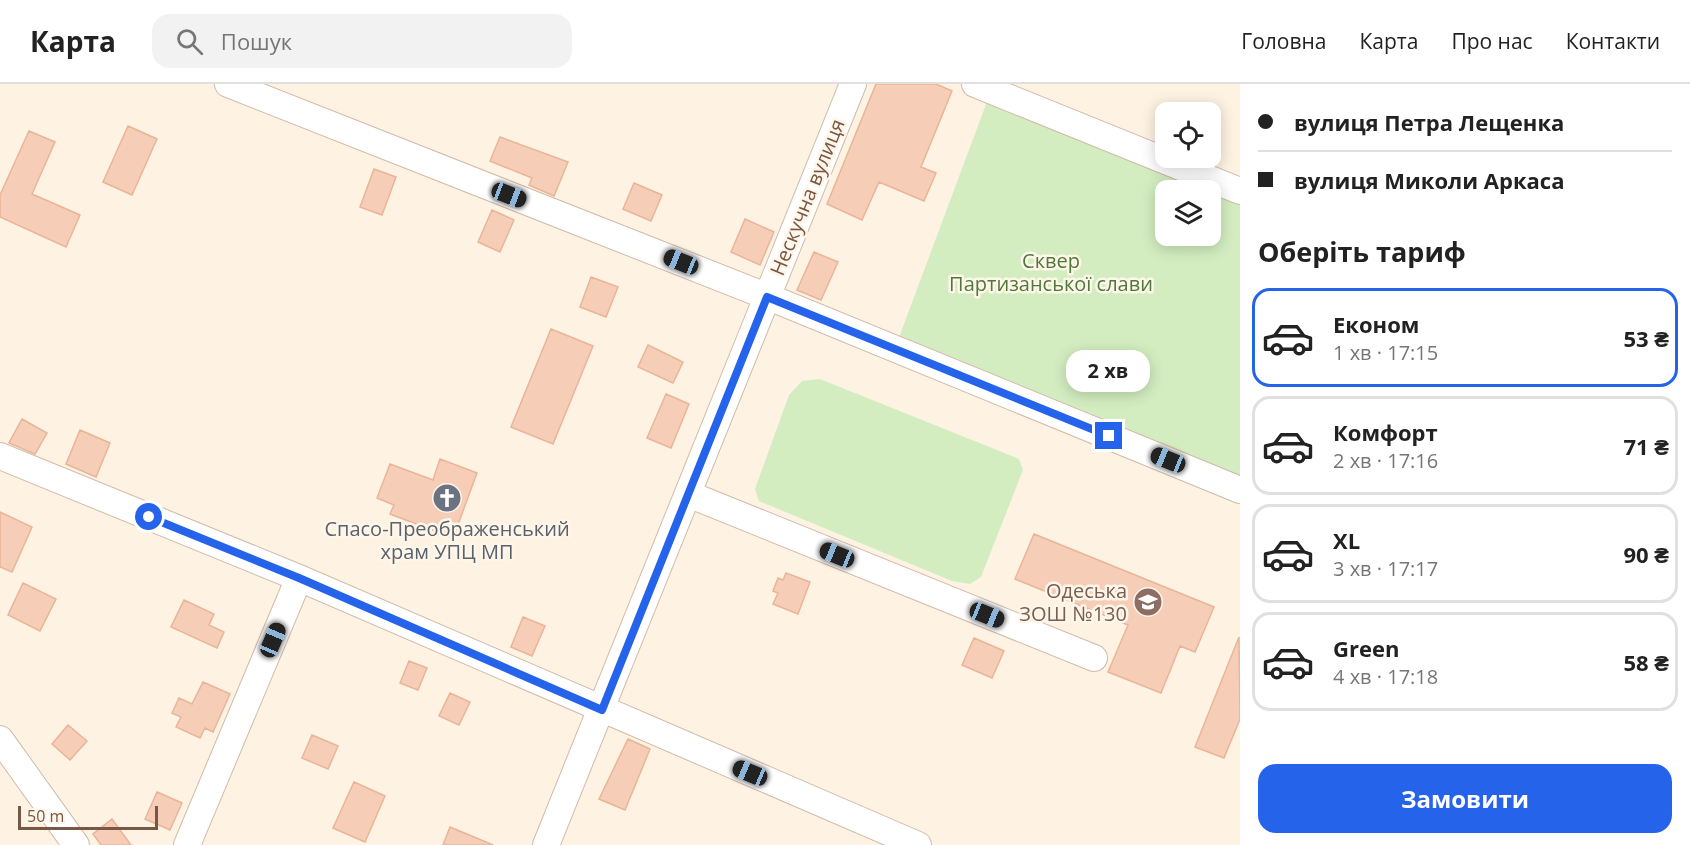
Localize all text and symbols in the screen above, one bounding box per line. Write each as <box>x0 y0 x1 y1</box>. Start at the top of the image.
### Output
search box <box>152 14 572 68</box>
text: Карта <box>30 22 116 60</box>
icon: search <box>173 25 206 58</box>
text: Пошук <box>221 26 292 56</box>
text: Головна <box>1241 27 1326 55</box>
text: Карта <box>1359 27 1418 55</box>
text: Про нас <box>1451 27 1533 55</box>
text: Контакти <box>1566 27 1660 55</box>
map controls <box>1155 102 1221 246</box>
button: locate <box>1155 102 1221 168</box>
text: вулиця Петра Лещенка <box>1294 107 1564 137</box>
street label: Нескучна вулиця <box>763 115 851 279</box>
text: вулиця Миколи Аркаса <box>1294 165 1564 195</box>
car <box>489 180 529 210</box>
button: layers <box>1155 180 1221 246</box>
text: Оберіть тариф <box>1258 233 1466 270</box>
car <box>661 247 701 277</box>
park label: Сквер Партизанської слави <box>949 247 1153 297</box>
text: Економ <box>1333 309 1419 339</box>
icon: car <box>1261 311 1315 365</box>
text: 53 ₴ <box>1623 323 1669 353</box>
text: 1 хв · 17:15 <box>1333 339 1438 366</box>
callout: 2 хв <box>1067 349 1151 391</box>
text: 2 хв <box>1088 357 1128 384</box>
text: Комфорт <box>1333 417 1438 447</box>
icon: car <box>1261 419 1315 473</box>
route end <box>1095 422 1122 449</box>
text: 71 ₴ <box>1623 431 1669 461</box>
car <box>1148 445 1188 475</box>
text: 2 хв · 17:16 <box>1333 447 1438 474</box>
church icon: Спасо-Преображенський храм УПЦ МП <box>431 482 463 514</box>
route start <box>135 503 162 530</box>
place label: Спасо-Преображенський храм УПЦ МП <box>324 515 570 565</box>
text: XL <box>1333 525 1360 555</box>
icon: car <box>1261 527 1315 581</box>
text: 90 ₴ <box>1623 539 1669 569</box>
car <box>817 540 857 570</box>
text: 3 хв · 17:17 <box>1333 555 1438 582</box>
place label: Одеська ЗОШ №130 <box>1019 577 1127 627</box>
school or university icon: Одеська ЗОШ №130 <box>1132 586 1164 618</box>
car <box>967 600 1007 630</box>
car <box>258 620 288 660</box>
text: Green <box>1333 633 1399 663</box>
icon: car <box>1261 635 1315 689</box>
text: 58 ₴ <box>1623 647 1669 677</box>
text: 4 хв · 17:18 <box>1333 663 1438 690</box>
car <box>730 758 770 788</box>
button: Замовити <box>1258 764 1672 833</box>
scale bar <box>18 803 158 830</box>
text: 50 m <box>27 805 64 827</box>

